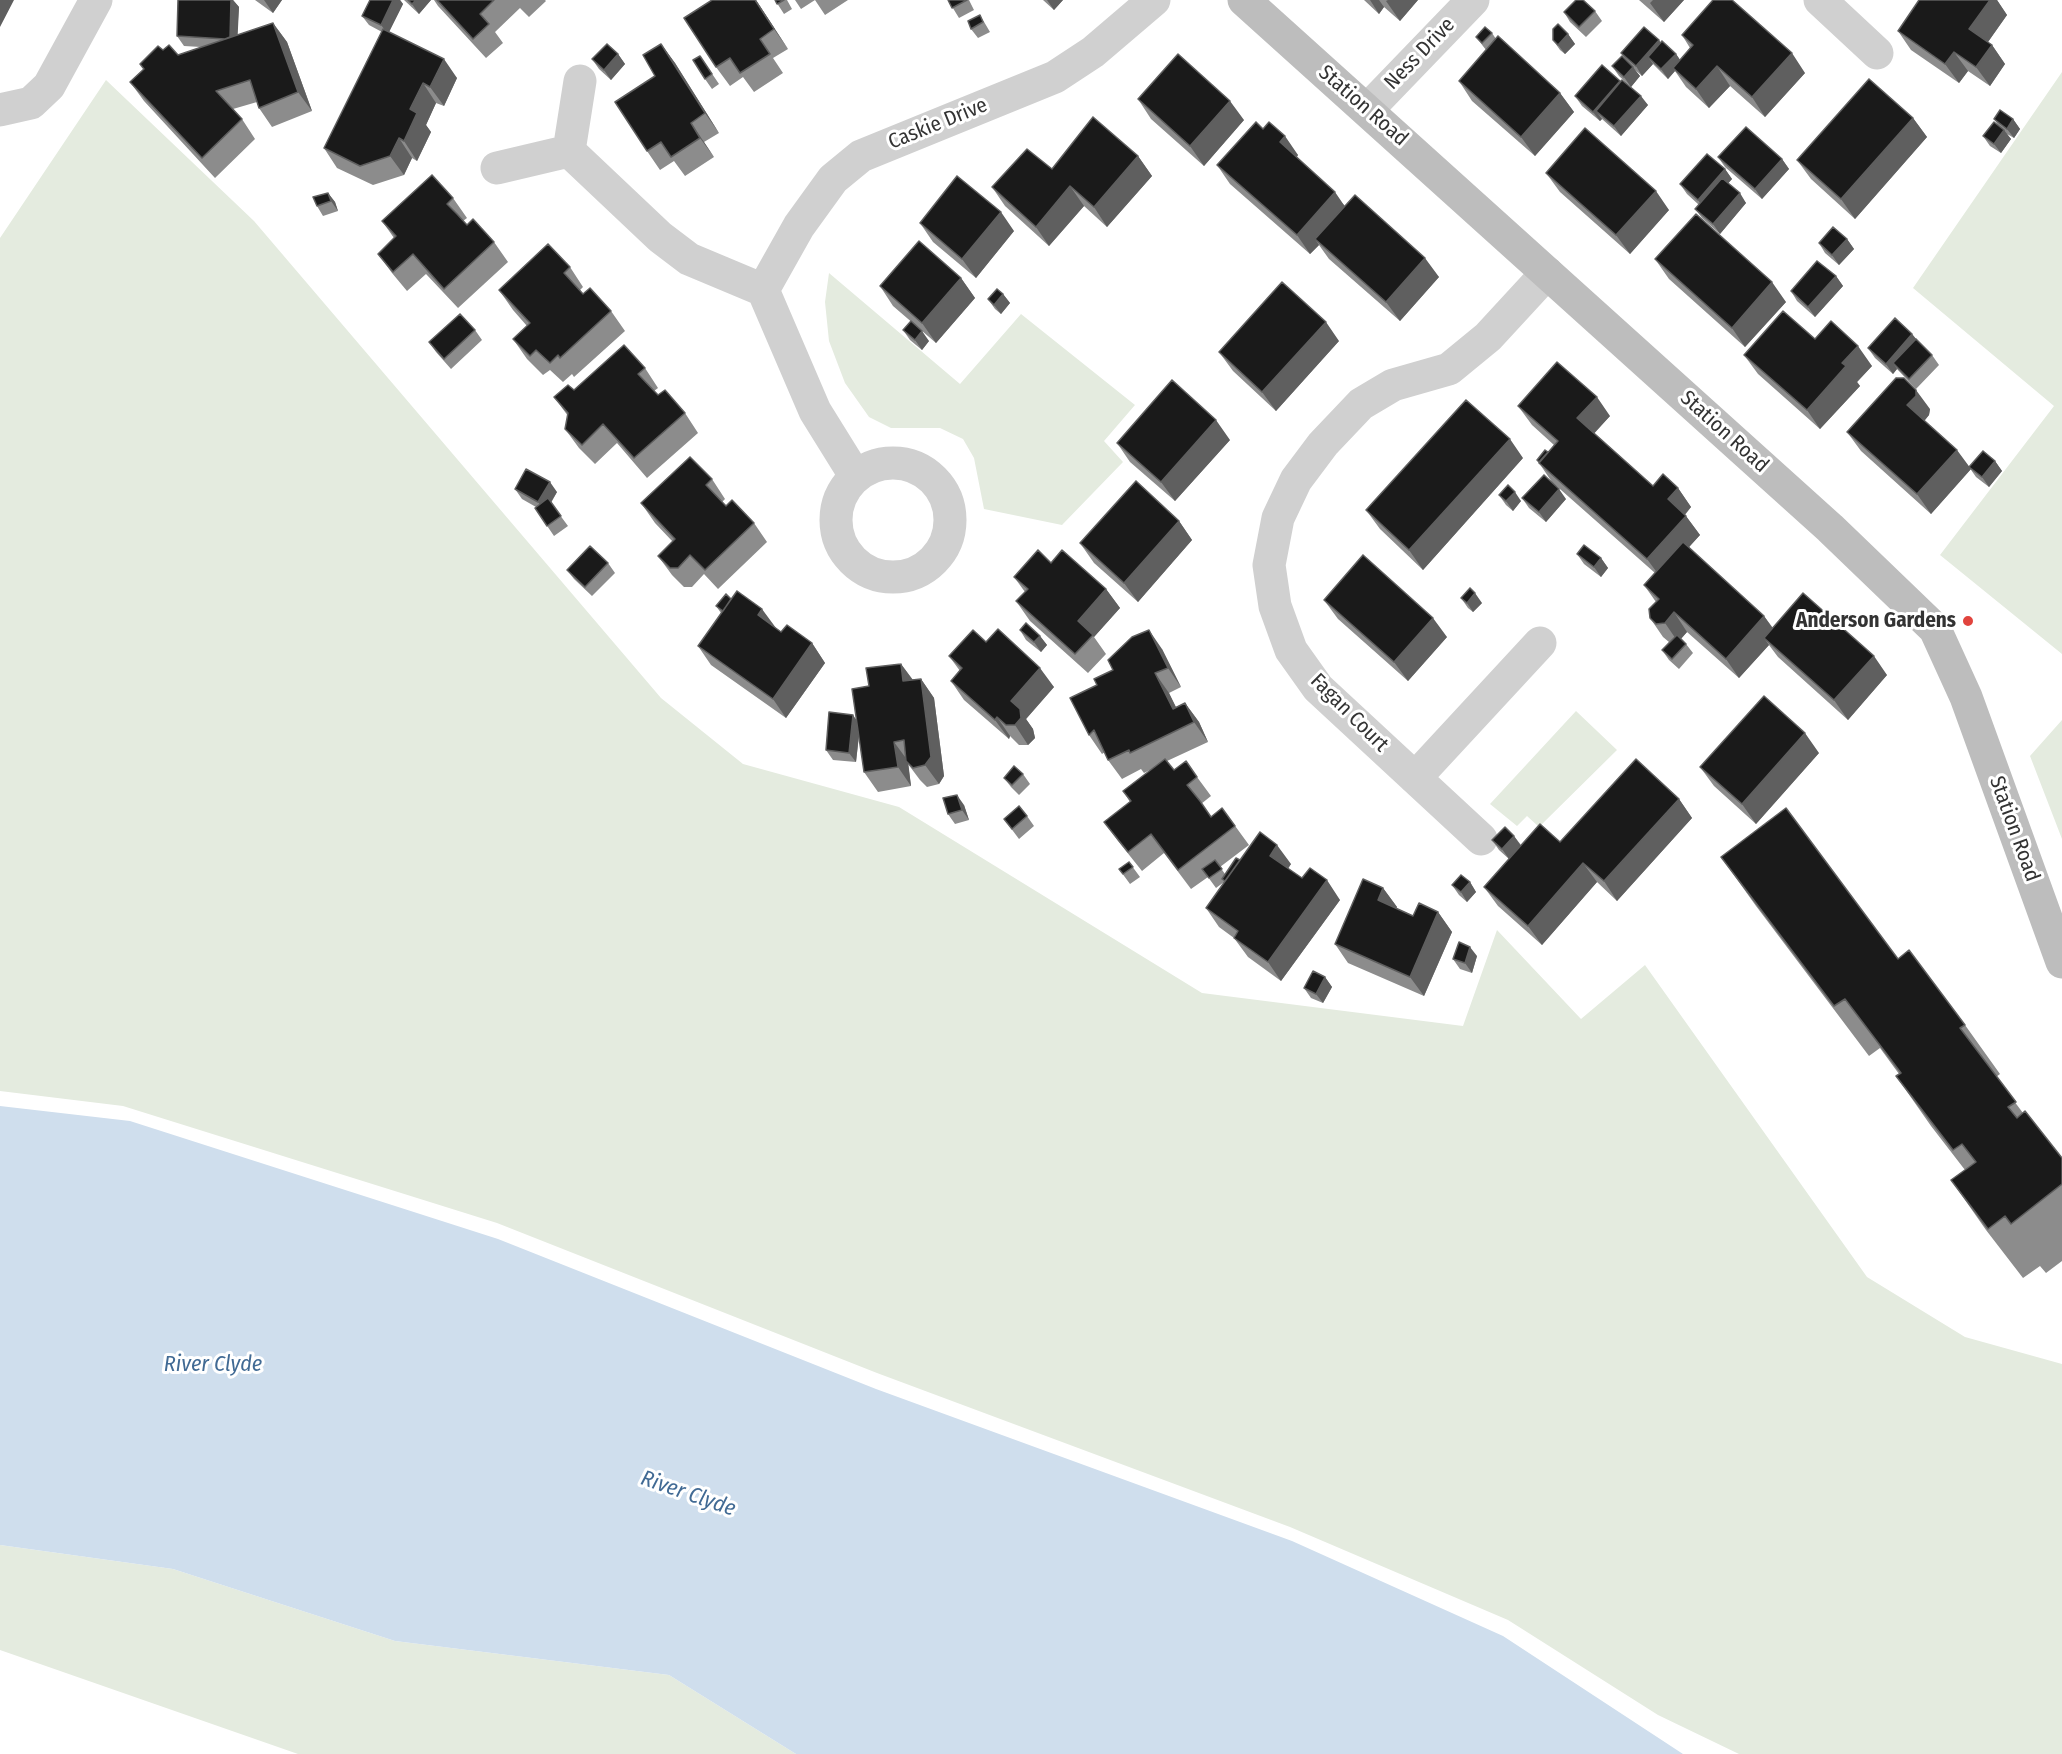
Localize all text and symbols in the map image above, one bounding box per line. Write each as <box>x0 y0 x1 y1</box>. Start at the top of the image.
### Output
street label: Ness Drive <box>1380 13 1460 95</box>
street label: Station Road <box>1313 60 1413 152</box>
street label: Caskie Drive <box>885 93 991 155</box>
street label: Station Road <box>1675 386 1773 478</box>
place label: Anderson Gardens <box>1796 608 1956 634</box>
marker: Anderson Gardens <box>1961 614 1975 628</box>
street label: Fagan Court <box>1305 669 1393 757</box>
street label: Station Road <box>1983 773 2045 885</box>
water label: River Clyde <box>164 1352 262 1378</box>
water label: River Clyde <box>637 1465 739 1523</box>

